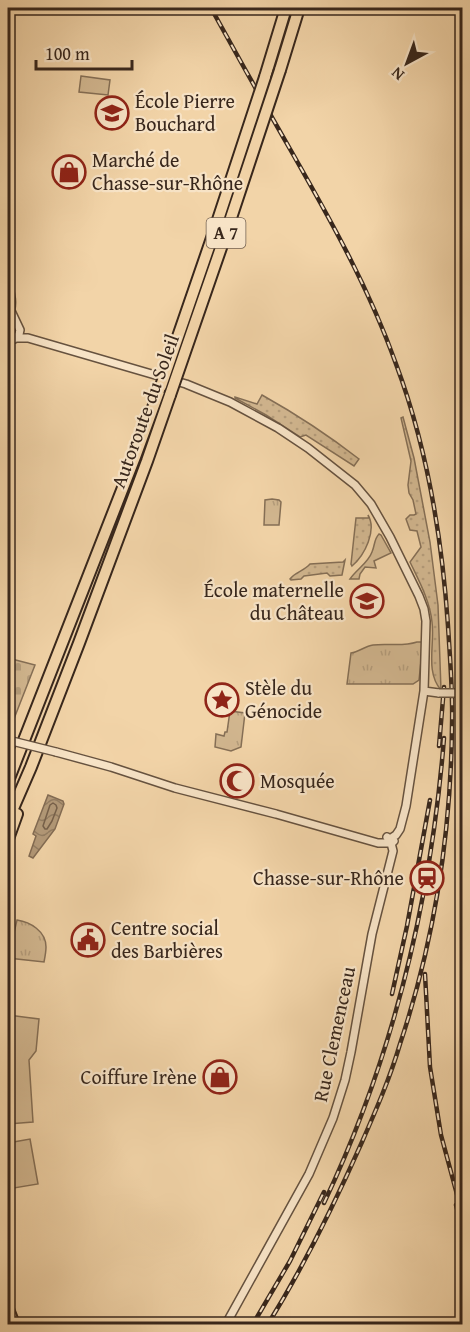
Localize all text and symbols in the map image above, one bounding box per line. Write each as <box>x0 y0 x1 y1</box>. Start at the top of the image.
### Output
scale bar <box>36 33 132 71</box>
north arrow <box>377 33 437 93</box>
text: 100 m <box>45 40 90 67</box>
text: N <box>385 62 409 87</box>
place label: École Pierre Bouchard <box>135 86 235 138</box>
school or university icon: École Pierre Bouchard <box>94 95 130 131</box>
place label: Marché de Chasse-sur-Rhône <box>92 145 243 197</box>
shop icon: Marché de Chasse-sur-Rhône <box>51 154 87 190</box>
road number: A 7 <box>206 218 246 248</box>
street label: Autoroute du Soleil <box>103 329 186 492</box>
place label: École maternelle du Château <box>204 575 344 627</box>
school or university icon: École maternelle du Château <box>349 583 385 619</box>
place label: Stèle du Génocide <box>245 673 322 725</box>
place icon: Stèle du Génocide <box>204 682 240 718</box>
mosque icon: Mosquée <box>219 763 255 799</box>
place label: Mosquée <box>260 766 335 795</box>
station icon: Chasse-sur-Rhône <box>409 860 445 896</box>
place label: Chasse-sur-Rhône <box>253 863 404 892</box>
place label: Centre social des Barbières <box>111 913 223 965</box>
public building icon: Centre social des Barbières <box>70 922 106 958</box>
street label: Rue Clemenceau <box>305 963 362 1104</box>
shop icon: Coiffure Irène <box>202 1059 238 1095</box>
place label: Coiffure Irène <box>81 1062 197 1091</box>

